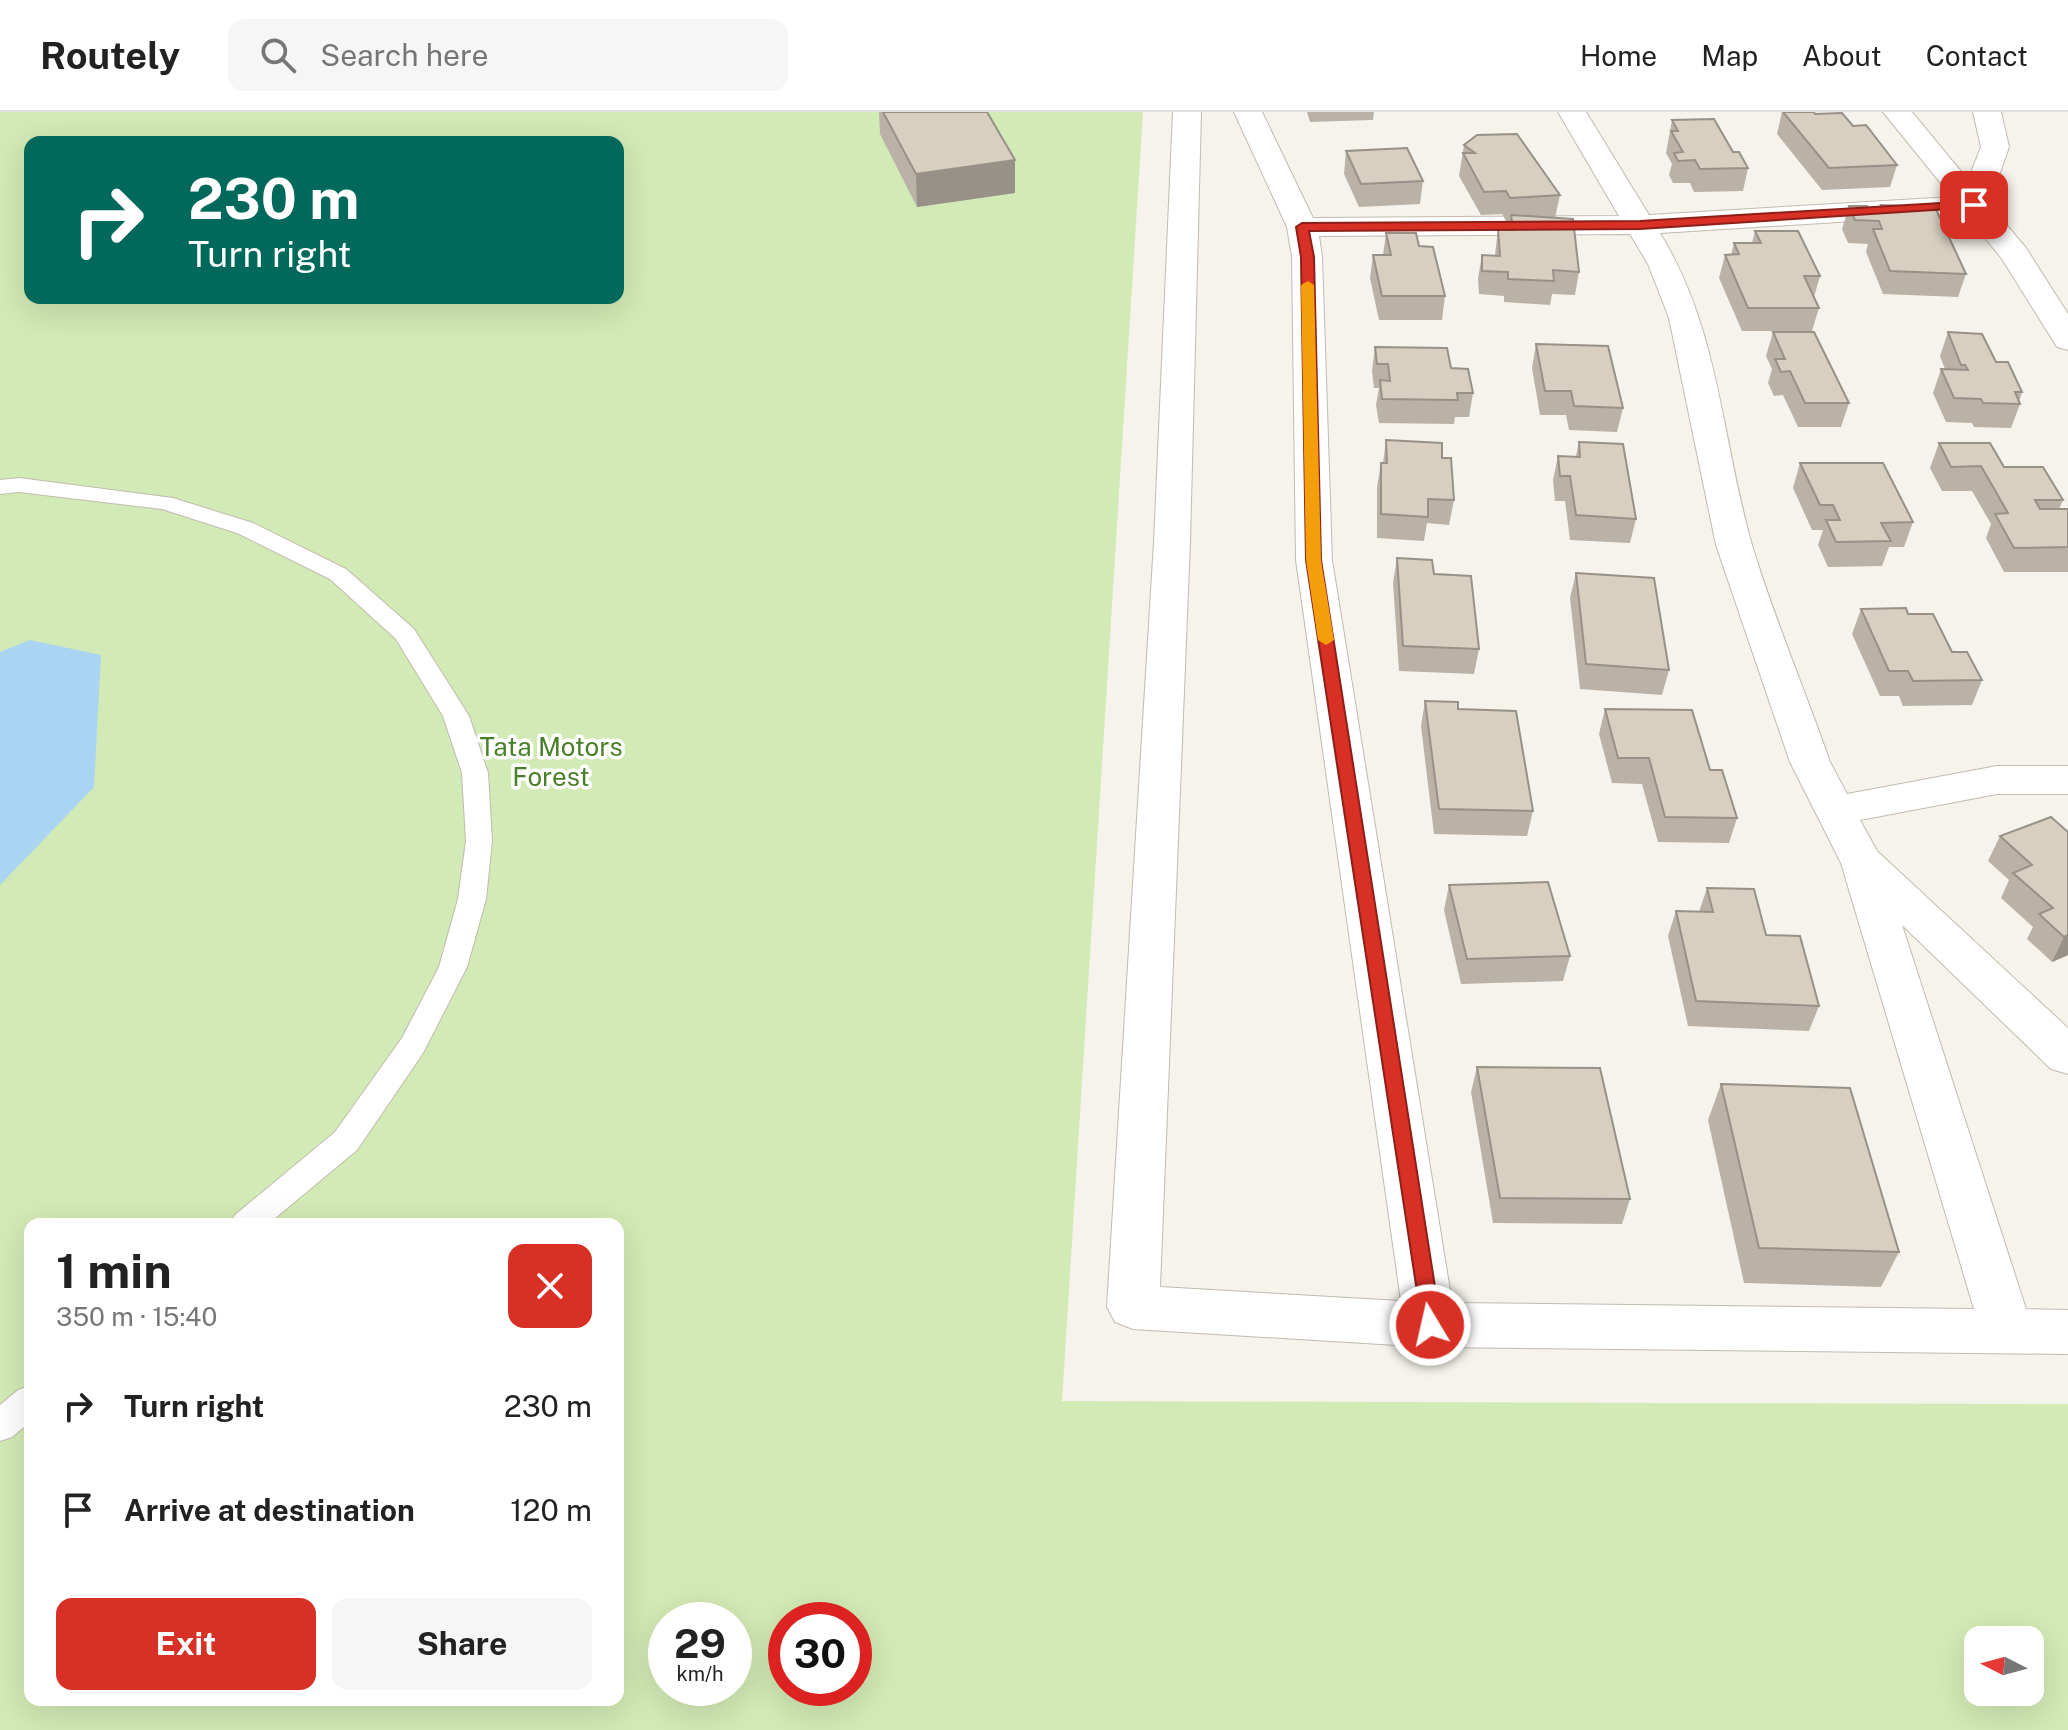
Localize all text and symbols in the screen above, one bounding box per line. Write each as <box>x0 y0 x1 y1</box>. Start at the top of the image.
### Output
search box <box>228 19 788 91</box>
text: Routely <box>40 33 180 78</box>
icon: search <box>256 33 300 77</box>
text: Search here <box>320 37 489 73</box>
text: Home <box>1580 39 1657 72</box>
text: Map <box>1701 39 1758 72</box>
text: About <box>1802 39 1882 72</box>
text: Contact <box>1926 39 2028 72</box>
text: 230 m <box>188 166 360 232</box>
icon: right <box>56 168 160 272</box>
pin <box>1940 171 2008 239</box>
icon: arrive <box>1952 183 1996 227</box>
text: Turn right <box>188 233 351 275</box>
park label: Tata Motors Forest <box>479 731 623 792</box>
text: 1 min <box>56 1242 172 1299</box>
button: close <box>508 1244 592 1328</box>
position arrow <box>1388 1283 1472 1367</box>
text: 350 m · 15:40 <box>56 1301 217 1332</box>
icon: right <box>56 1384 100 1428</box>
text: Turn right <box>124 1388 264 1424</box>
text: 230 m <box>504 1388 592 1424</box>
icon: arrive <box>56 1488 100 1532</box>
text: Arrive at destination <box>124 1492 415 1528</box>
text: 120 m <box>510 1492 592 1528</box>
button: Exit <box>56 1598 316 1690</box>
button: Share <box>332 1598 592 1690</box>
speed limit sign: 30 <box>768 1602 872 1706</box>
text: 29 <box>674 1620 726 1667</box>
north arrow <box>1964 1626 2044 1706</box>
map controls <box>1964 1626 2044 1706</box>
text: km/h <box>676 1662 724 1686</box>

